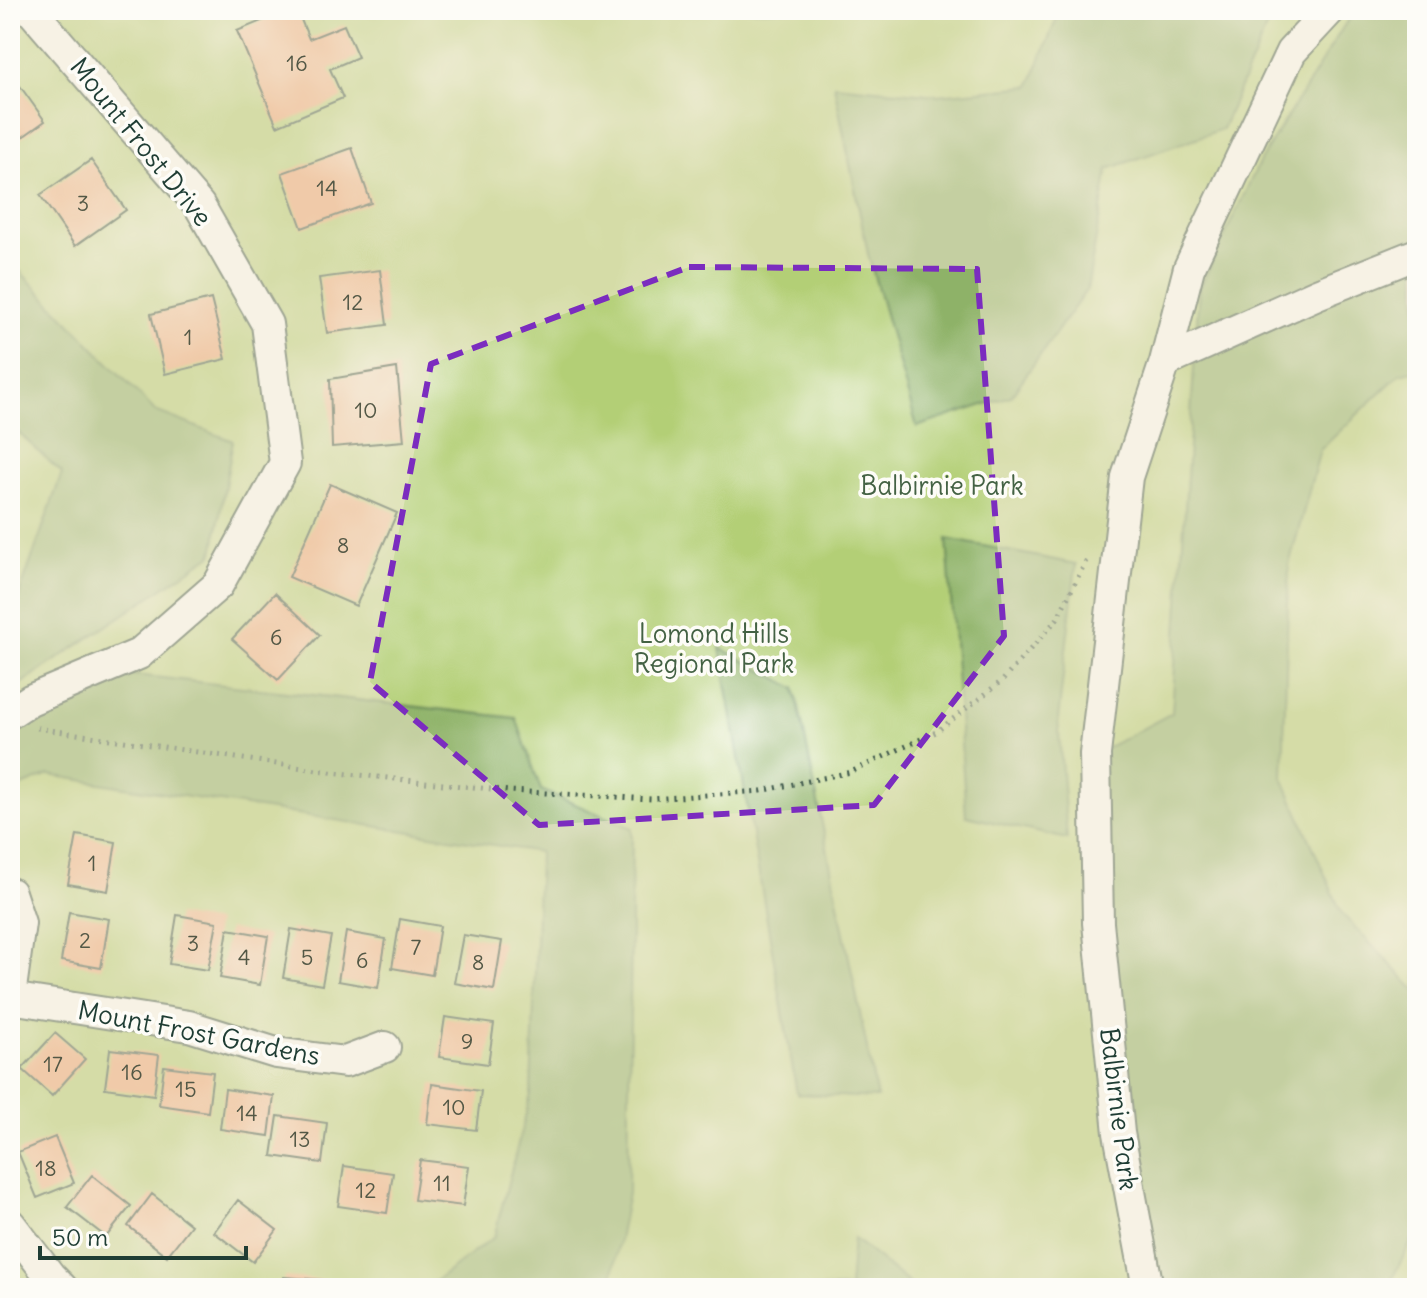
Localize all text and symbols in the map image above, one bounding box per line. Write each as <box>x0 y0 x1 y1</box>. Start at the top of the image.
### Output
house number: 16 <box>286 49 308 77</box>
street label: Mount Frost Drive <box>63 51 219 233</box>
house number: 14 <box>316 174 338 202</box>
house number: 3 <box>77 189 89 217</box>
house number: 12 <box>343 288 363 316</box>
house number: 1 <box>184 323 192 351</box>
house number: 10 <box>354 396 378 424</box>
park label: Balbirnie Park <box>860 469 1024 502</box>
house number: 8 <box>337 531 349 559</box>
park label: Lomond Hills Regional Park <box>634 617 794 680</box>
house number: 6 <box>270 623 282 651</box>
house number: 1 <box>88 849 96 877</box>
house number: 2 <box>79 926 91 954</box>
house number: 3 <box>187 929 199 957</box>
house number: 7 <box>411 933 422 961</box>
house number: 4 <box>238 943 250 971</box>
house number: 5 <box>301 943 313 971</box>
house number: 6 <box>356 946 368 974</box>
house number: 8 <box>472 948 484 976</box>
street label: Mount Frost Gardens <box>75 993 323 1072</box>
street label: Balbirnie Park <box>1093 1026 1146 1192</box>
house number: 9 <box>461 1027 473 1055</box>
house number: 17 <box>43 1050 63 1078</box>
house number: 16 <box>121 1058 143 1086</box>
house number: 15 <box>175 1075 197 1103</box>
house number: 10 <box>442 1093 466 1121</box>
house number: 14 <box>236 1099 258 1127</box>
house number: 13 <box>289 1125 311 1153</box>
house number: 18 <box>35 1154 57 1182</box>
house number: 11 <box>433 1169 451 1197</box>
house number: 12 <box>356 1176 376 1204</box>
scale bar <box>40 1210 246 1260</box>
text: 50 m <box>52 1222 108 1252</box>

